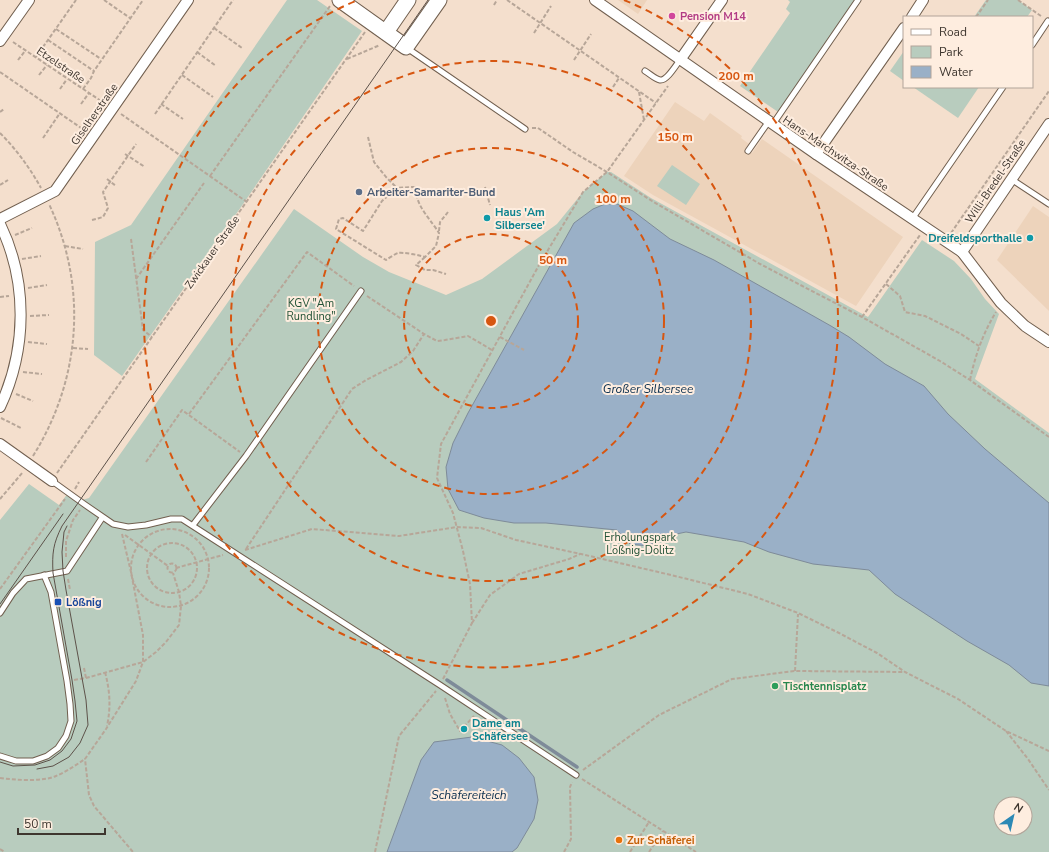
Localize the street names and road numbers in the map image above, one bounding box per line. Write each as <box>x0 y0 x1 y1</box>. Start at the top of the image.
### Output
street label: Etzelstraße <box>33 44 88 87</box>
street label: Giselherstraße <box>68 80 121 148</box>
street label: Hans-Marchwitza-Straße <box>780 112 892 195</box>
street label: Willi-Bredel-Straße <box>962 136 1029 226</box>
street label: Zwickauer Straße <box>182 213 243 292</box>

